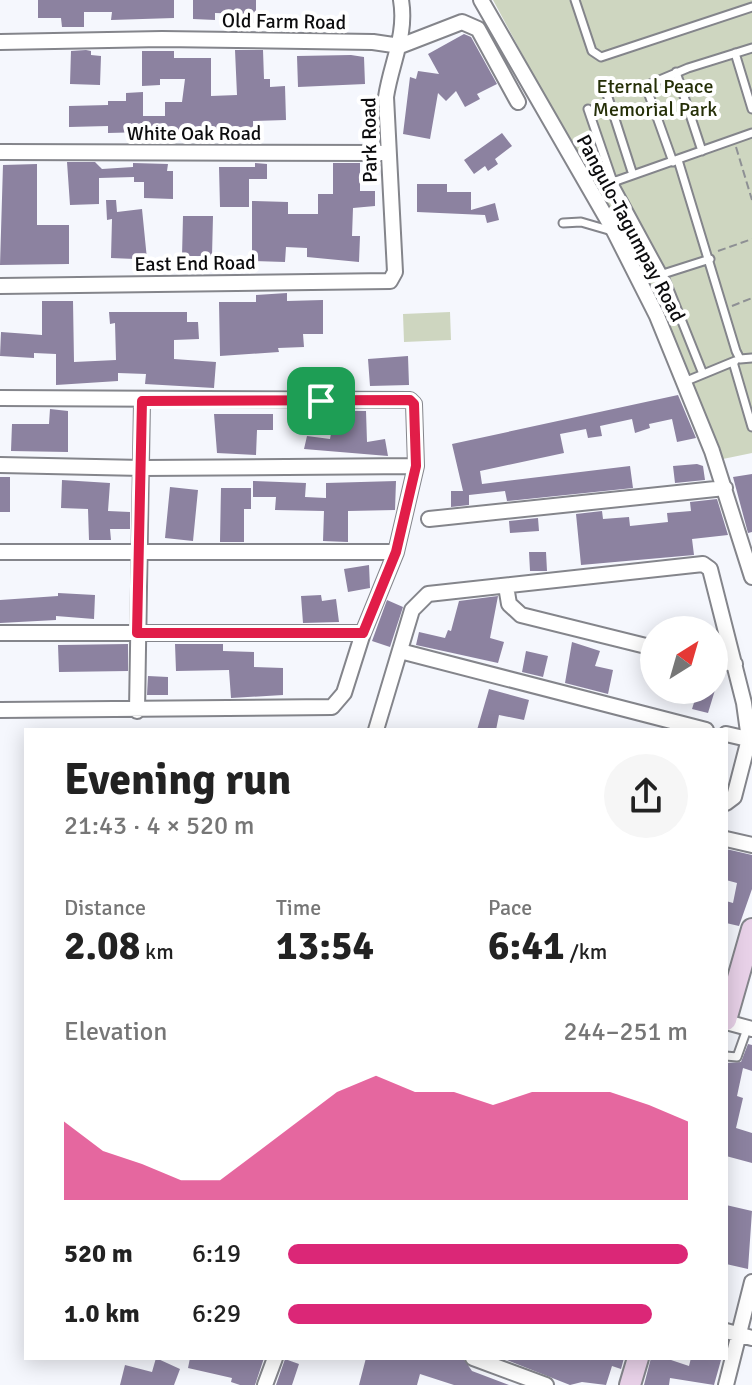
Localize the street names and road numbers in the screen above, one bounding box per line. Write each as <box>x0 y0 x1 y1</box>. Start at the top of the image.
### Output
street label: Old Farm Road <box>222 8 346 35</box>
street label: Park Road <box>356 97 383 183</box>
street label: White Oak Road <box>127 121 261 146</box>
street label: Pangulo-Tagumpay Road <box>571 130 691 326</box>
street label: East End Road <box>134 250 256 277</box>

